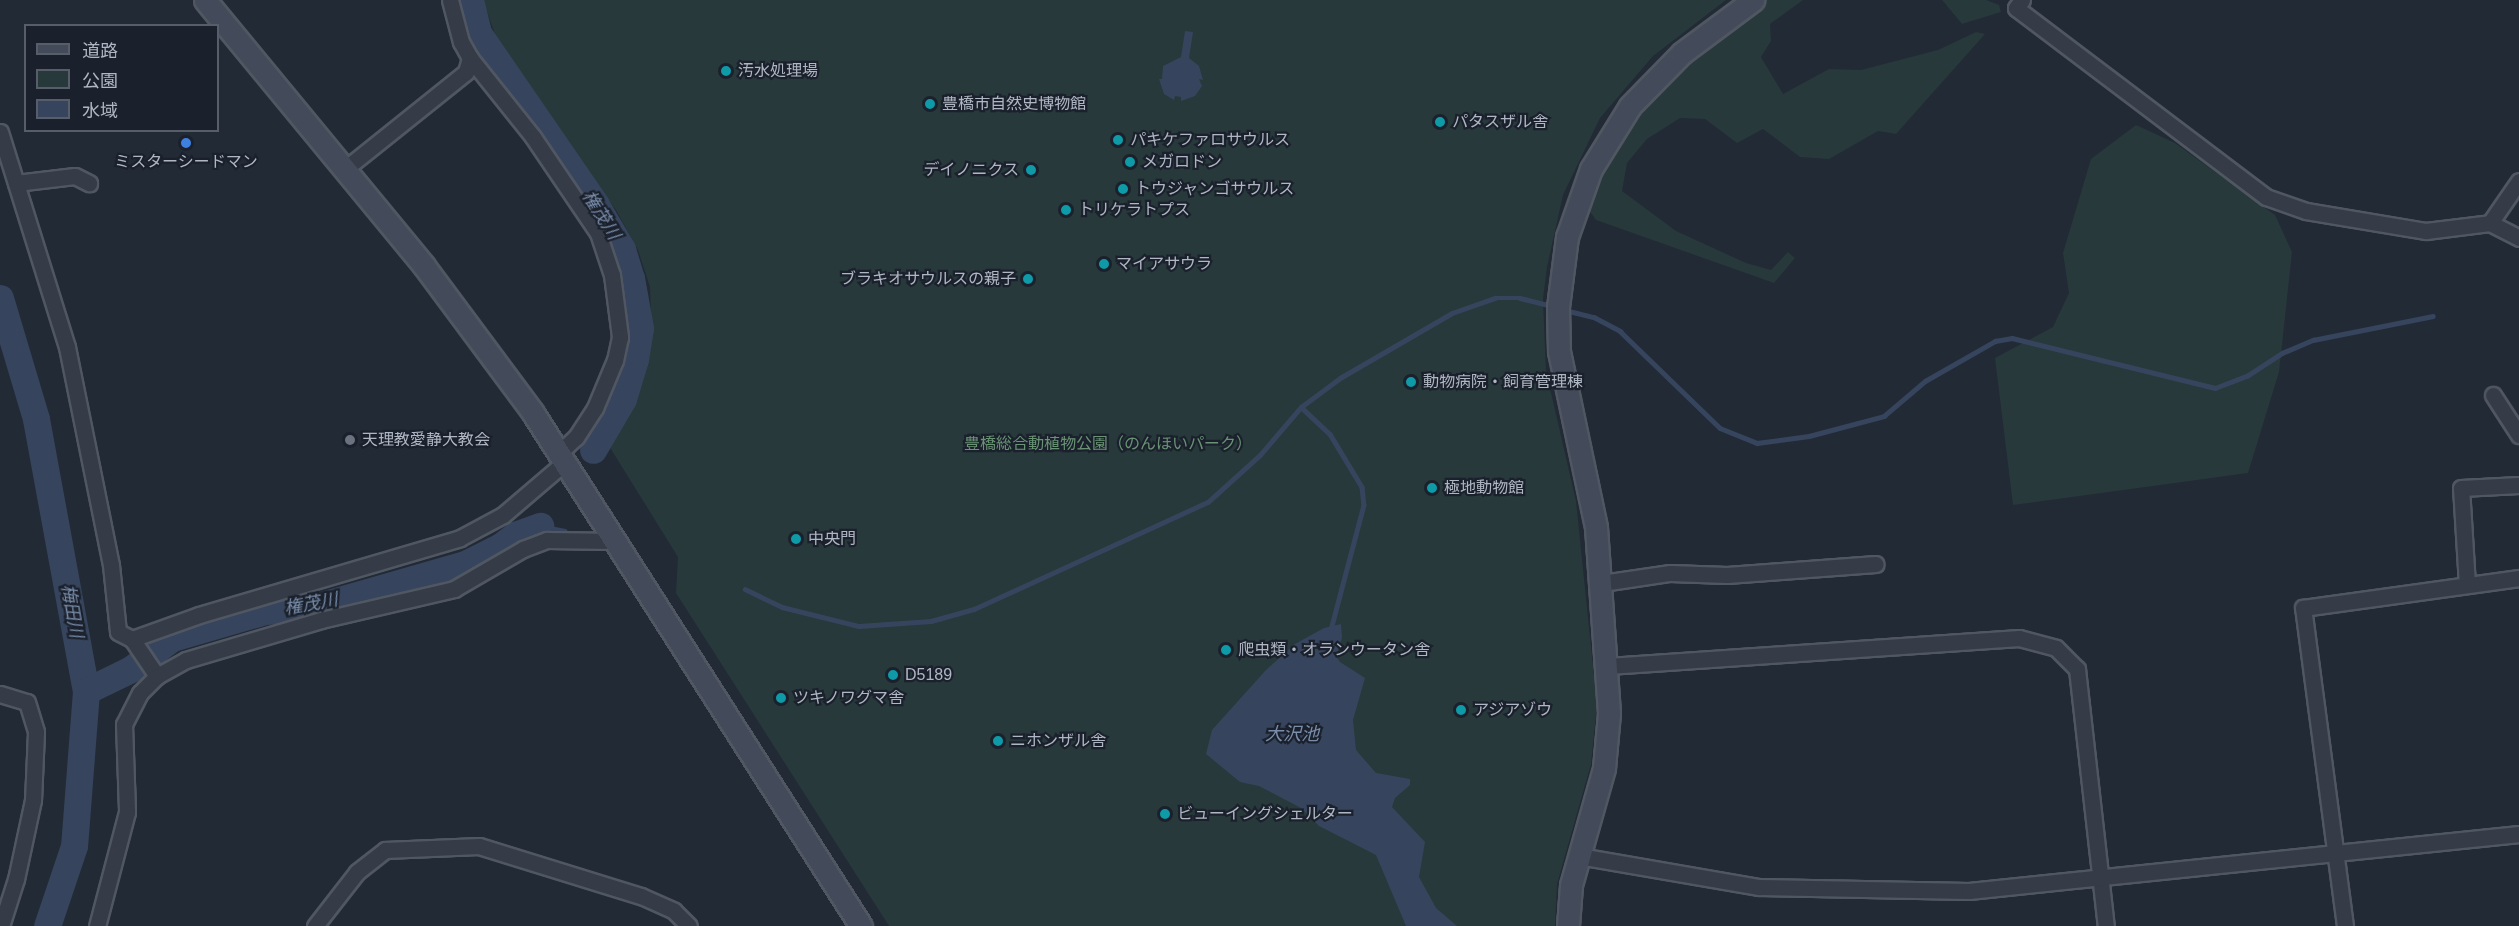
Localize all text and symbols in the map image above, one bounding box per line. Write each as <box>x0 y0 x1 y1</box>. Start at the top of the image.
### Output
legend <box>24 24 219 132</box>
text: 道路 <box>82 41 118 61</box>
place label: 汚水処理場 <box>738 61 818 81</box>
marker: 汚水処理場 <box>719 64 733 78</box>
text: 公園 <box>82 71 118 91</box>
place label: 豊橋市自然史博物館 <box>942 94 1086 114</box>
marker: 豊橋市自然史博物館 <box>923 97 937 111</box>
text: 水域 <box>82 101 118 121</box>
place label: パタスザル舎 <box>1452 112 1548 132</box>
marker: パタスザル舎 <box>1433 115 1447 129</box>
place label: パキケファロサウルス <box>1130 130 1290 150</box>
marker: パキケファロサウルス <box>1111 133 1125 147</box>
marker: ミスターシードマン <box>179 136 193 150</box>
place label: ミスターシードマン <box>114 152 258 172</box>
place label: メガロドン <box>1142 152 1222 172</box>
marker: メガロドン <box>1123 155 1137 169</box>
place label: デイノニクス <box>923 160 1019 180</box>
marker: デイノニクス <box>1024 163 1038 177</box>
place label: トウジャンゴサウルス <box>1135 179 1295 199</box>
marker: トウジャンゴサウルス <box>1116 182 1130 196</box>
water label: 権茂川 <box>578 186 624 244</box>
place label: トリケラトプス <box>1078 200 1190 220</box>
marker: トリケラトプス <box>1059 203 1073 217</box>
place label: マイアサウラ <box>1116 254 1212 274</box>
marker: マイアサウラ <box>1097 257 1111 271</box>
place label: ブラキオサウルスの親子 <box>840 269 1016 289</box>
marker: ブラキオサウルスの親子 <box>1021 272 1035 286</box>
place label: 動物病院・飼育管理棟 <box>1423 372 1583 392</box>
marker: 動物病院・飼育管理棟 <box>1404 375 1418 389</box>
place label: 天理教愛静大教会 <box>362 430 490 450</box>
marker: 天理教愛静大教会 <box>343 433 357 447</box>
park label: 豊橋総合動植物公園（のんほいパーク） <box>964 434 1252 454</box>
place label: 極地動物館 <box>1444 478 1524 498</box>
marker: 極地動物館 <box>1425 481 1439 495</box>
place label: 中央門 <box>808 529 856 549</box>
marker: 中央門 <box>789 532 803 546</box>
water label: 梅田川 <box>57 583 87 639</box>
water label: 権茂川 <box>283 589 339 619</box>
place label: 爬虫類・オランウータン舎 <box>1238 640 1430 660</box>
marker: 爬虫類・オランウータン舎 <box>1219 643 1233 657</box>
place label: D5189 <box>905 665 952 685</box>
marker: D5189 <box>886 668 900 682</box>
place label: ツキノワグマ舎 <box>793 688 905 708</box>
marker: ツキノワグマ舎 <box>774 691 788 705</box>
place label: アジアゾウ <box>1473 700 1553 720</box>
marker: アジアゾウ <box>1454 703 1468 717</box>
water label: 大沢池 <box>1265 723 1319 745</box>
place label: ニホンザル舎 <box>1010 731 1106 751</box>
marker: ニホンザル舎 <box>991 734 1005 748</box>
place label: ビューイングシェルター <box>1177 804 1353 824</box>
marker: ビューイングシェルター <box>1158 807 1172 821</box>

